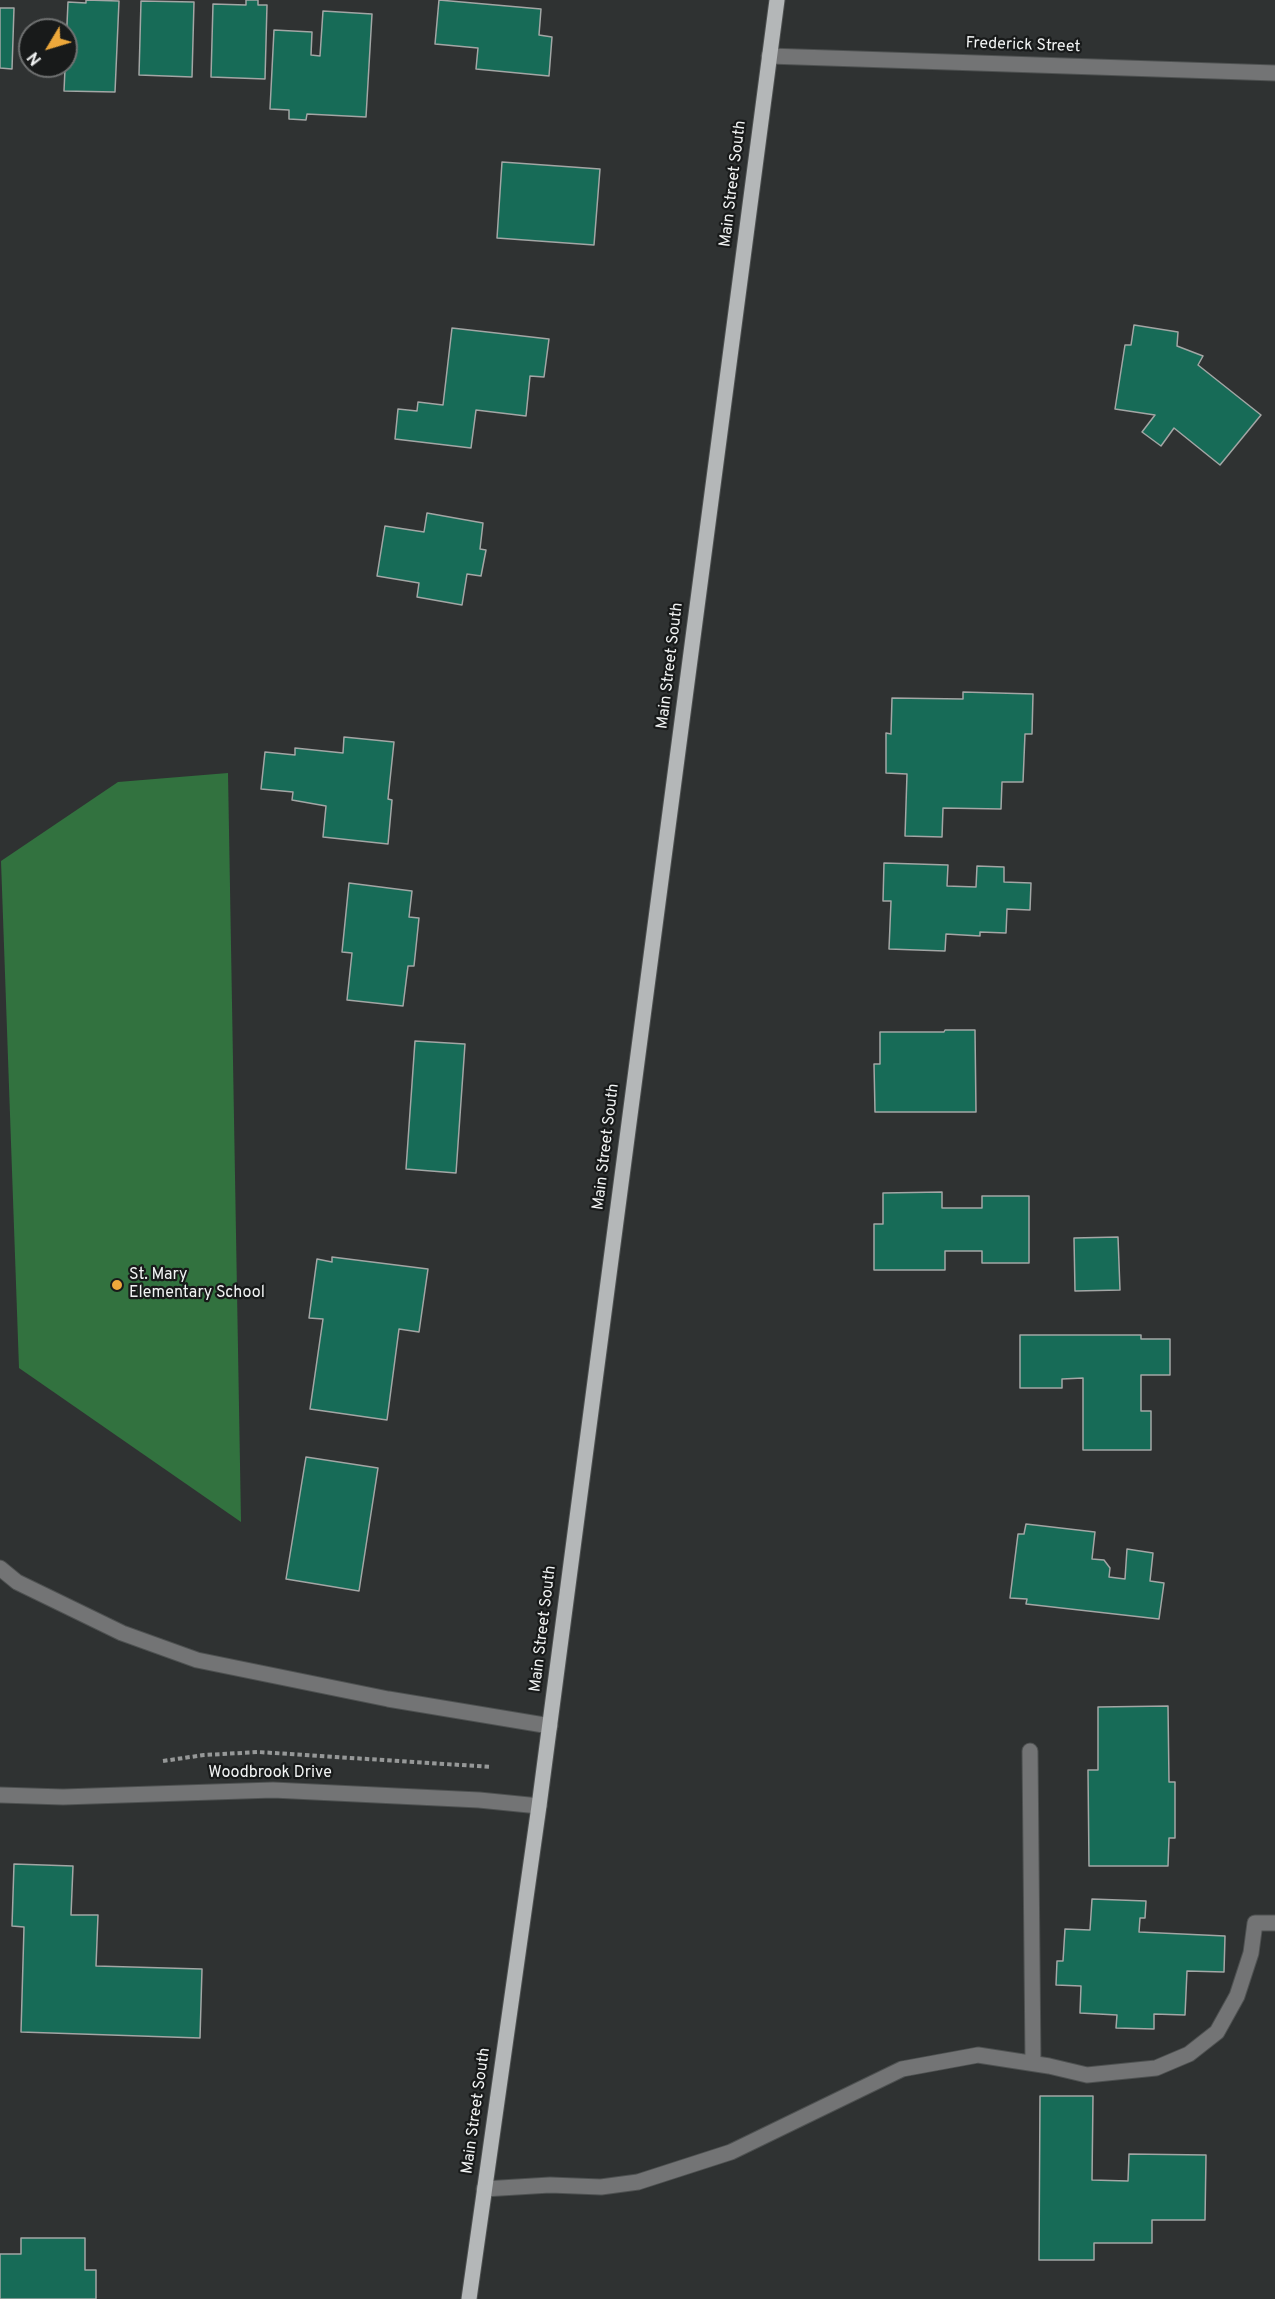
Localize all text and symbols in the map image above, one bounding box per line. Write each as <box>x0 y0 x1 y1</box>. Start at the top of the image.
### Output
north arrow <box>18 18 78 78</box>
street label: Frederick Street <box>965 34 1081 58</box>
text: N <box>24 47 47 69</box>
street label: Main Street South <box>717 120 751 248</box>
street label: Main Street South <box>654 602 688 730</box>
street label: Main Street South <box>590 1083 624 1211</box>
place label: St. Mary Elementary School <box>129 1266 265 1304</box>
marker: St. Mary Elementary School <box>110 1278 124 1292</box>
street label: Main Street South <box>527 1565 561 1693</box>
street label: Woodbrook Drive <box>208 1764 332 1784</box>
street label: Main Street South <box>459 2047 495 2175</box>

